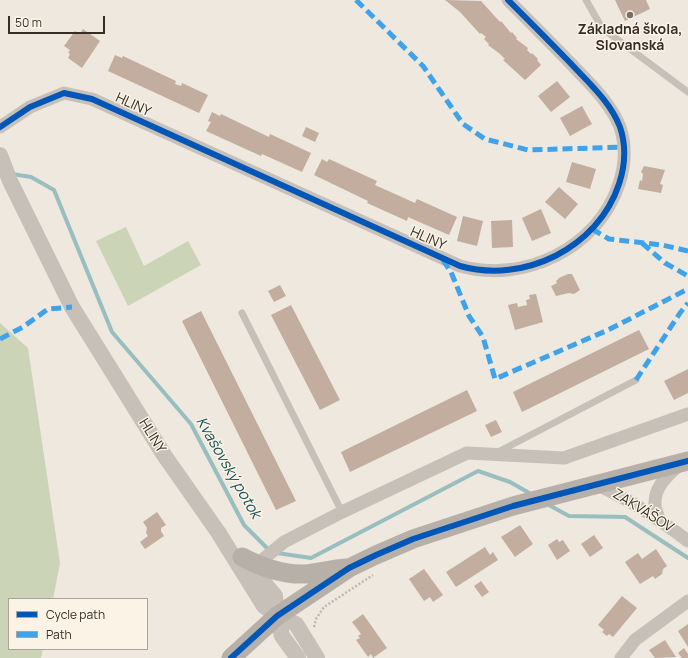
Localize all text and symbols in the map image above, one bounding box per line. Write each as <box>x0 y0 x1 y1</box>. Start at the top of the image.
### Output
scale bar <box>10 8 107 34</box>
marker: Základná škola, Slovanská <box>625 10 635 20</box>
text: 50 m <box>15 14 42 31</box>
place label: Základná škola, Slovanská <box>578 22 682 54</box>
street label: HLINY <box>113 89 153 121</box>
street label: HLINY <box>408 224 448 254</box>
water label: Kvašovský potok <box>192 414 264 522</box>
street label: HLINY <box>135 416 169 456</box>
street label: ZAKVÁŠOV <box>609 486 677 536</box>
legend <box>8 598 148 650</box>
text: Cycle path <box>46 606 105 623</box>
text: Path <box>46 626 72 643</box>

